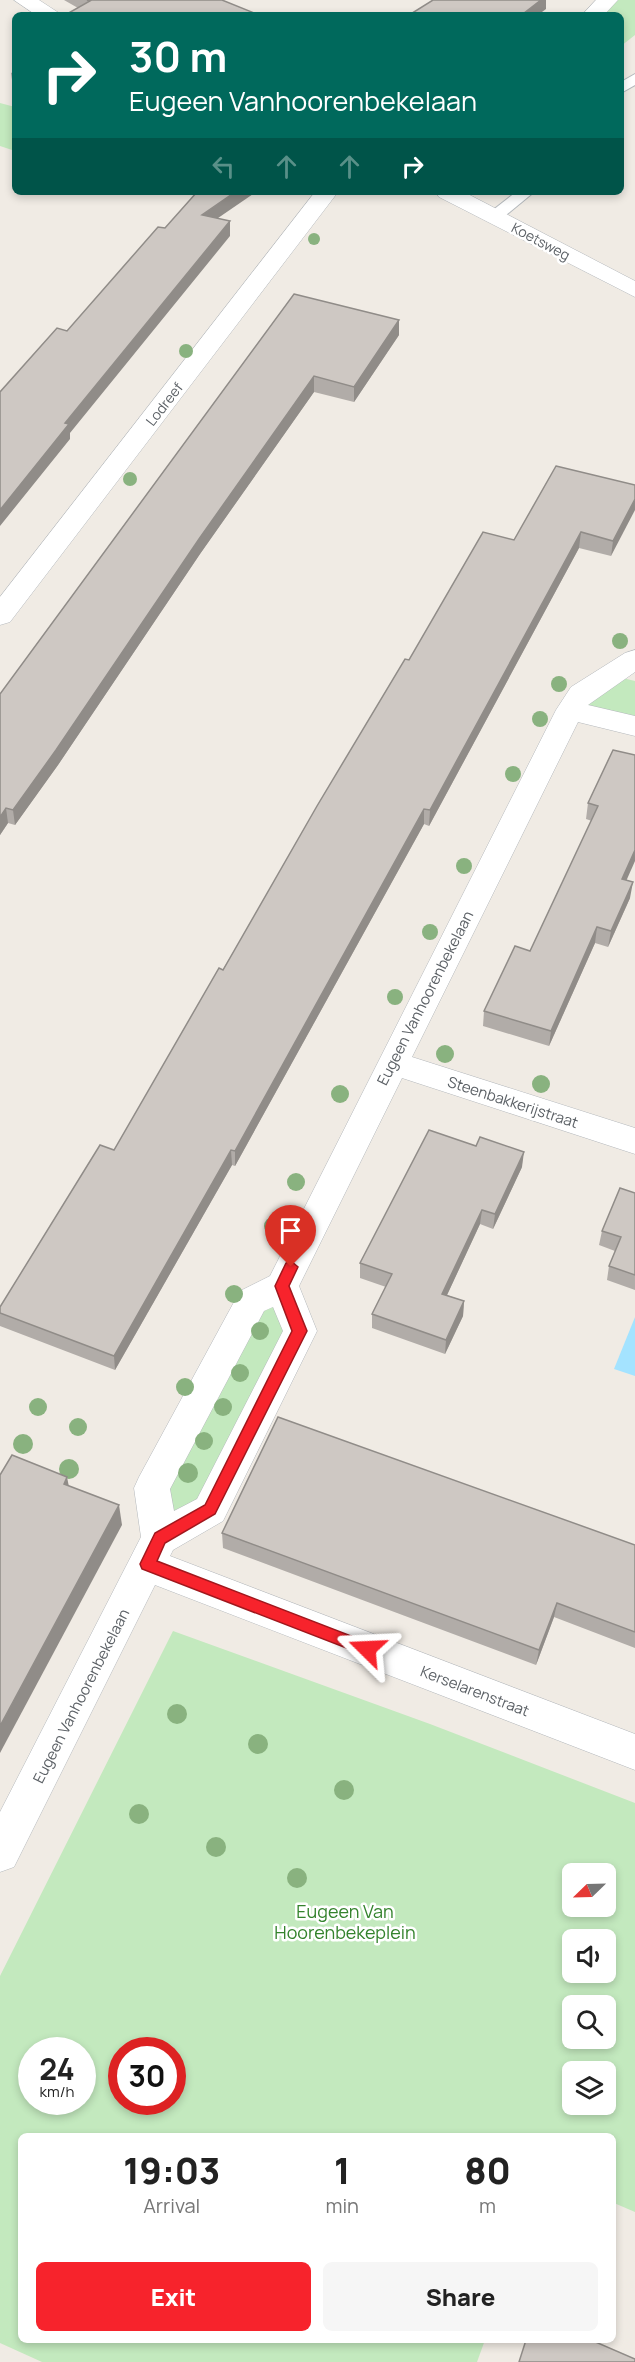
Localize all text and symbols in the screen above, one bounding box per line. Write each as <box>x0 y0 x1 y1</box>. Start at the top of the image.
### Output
text: 30 m <box>129 27 227 85</box>
icon: right <box>30 36 108 114</box>
text: Eugeen Vanhoorenbekelaan <box>129 82 477 119</box>
icon: left <box>207 150 240 183</box>
icon: ahead <box>270 150 303 183</box>
icon: ahead <box>333 150 366 183</box>
icon: right <box>396 150 429 183</box>
street label: Koetsweg <box>508 218 574 264</box>
street label: Lodreef <box>141 378 187 430</box>
street label: Eugeen Vanhoorenbekelaan <box>372 907 478 1089</box>
street label: Steenbakkerijstraat <box>445 1071 581 1133</box>
pin <box>265 1205 316 1267</box>
icon: arrive <box>274 1214 307 1247</box>
street label: Eugeen Vanhoorenbekelaan <box>28 1605 134 1787</box>
position arrow <box>335 1617 399 1681</box>
street label: Kerselarenstraat <box>418 1661 532 1721</box>
north arrow <box>562 1863 616 1917</box>
map controls <box>562 1863 616 2115</box>
park label: Eugeen Van Hoorenbekeplein <box>274 1899 416 1944</box>
button: sound <box>562 1929 616 1983</box>
button: search <box>562 1995 616 2049</box>
speed limit sign: 30 <box>108 2037 186 2115</box>
text: 24 <box>39 2048 75 2089</box>
button: layers <box>562 2061 616 2115</box>
text: km/h <box>40 2081 74 2102</box>
text: 19:03 <box>123 2146 220 2195</box>
text: 1 <box>334 2146 350 2195</box>
text: 80 <box>464 2146 511 2195</box>
text: Arrival <box>143 2192 200 2219</box>
text: min <box>325 2192 359 2219</box>
text: m <box>479 2192 496 2219</box>
button: Exit <box>36 2262 311 2331</box>
button: Share <box>323 2262 598 2331</box>

